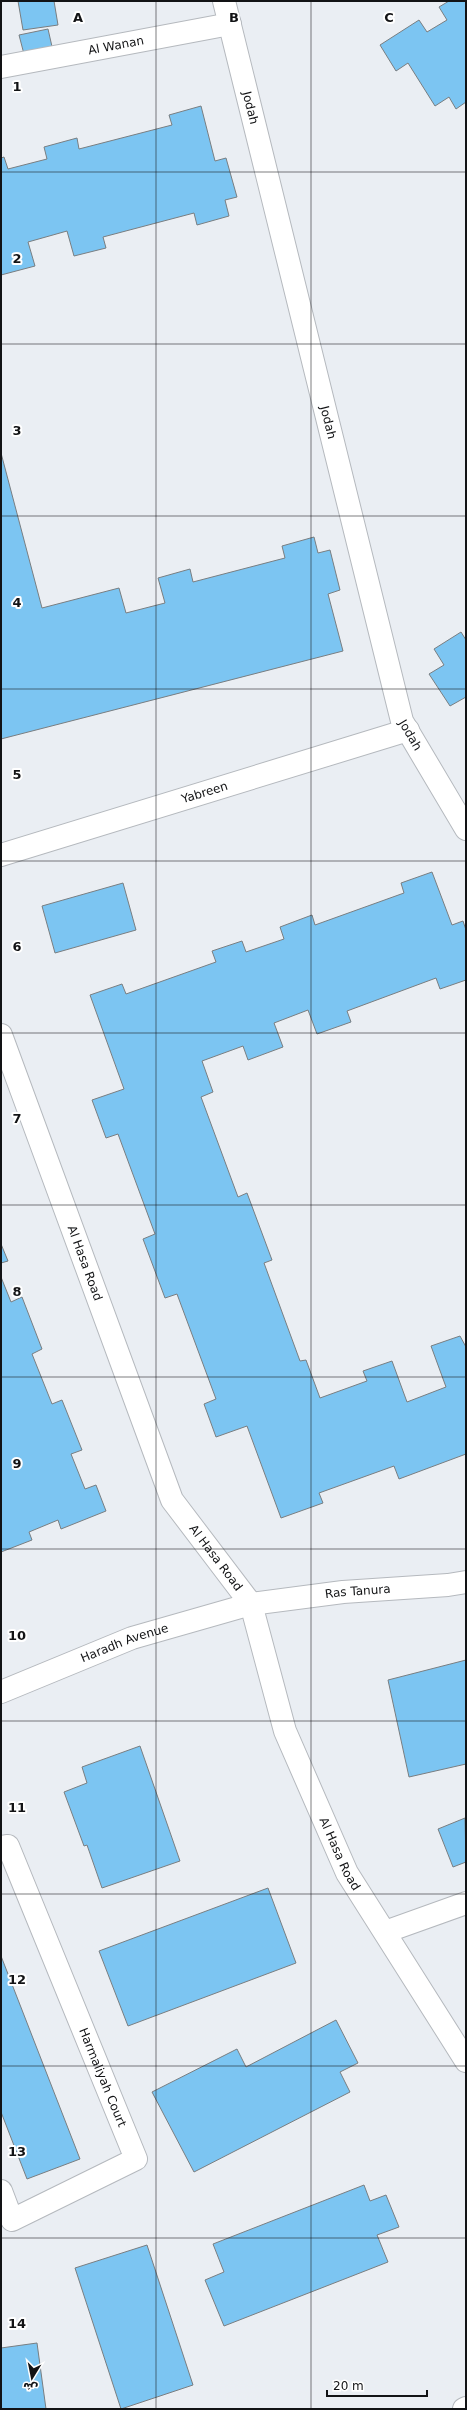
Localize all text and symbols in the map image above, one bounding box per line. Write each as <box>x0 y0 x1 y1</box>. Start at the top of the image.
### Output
text: A <box>73 10 83 25</box>
text: B <box>229 10 239 25</box>
text: C <box>384 10 394 25</box>
street label: Al Wanan <box>87 33 145 57</box>
text: 1 <box>12 79 22 94</box>
street label: Jodah <box>239 89 261 126</box>
text: 2 <box>12 251 22 266</box>
street label: Jodah <box>317 403 339 440</box>
text: 3 <box>12 423 22 438</box>
text: 4 <box>12 595 22 610</box>
street label: Jodah <box>395 716 425 753</box>
text: 5 <box>12 767 22 782</box>
street label: Yabreen <box>179 779 229 806</box>
text: 6 <box>12 939 22 954</box>
text: 7 <box>12 1111 22 1126</box>
street label: Al Hasa Road <box>65 1223 105 1303</box>
text: 8 <box>12 1284 22 1299</box>
text: 9 <box>12 1456 22 1471</box>
street label: Al Hasa Road <box>186 1522 245 1594</box>
street label: Ras Tanura <box>324 1582 391 1601</box>
street label: Haradh Avenue <box>79 1621 170 1665</box>
text: 10 <box>8 1628 26 1643</box>
text: 11 <box>8 1800 26 1815</box>
street label: Al Hasa Road <box>317 1815 363 1893</box>
text: 12 <box>8 1972 26 1987</box>
street label: Harmaliyah Court <box>76 2026 129 2129</box>
text: 13 <box>8 2144 26 2159</box>
text: 14 <box>8 2316 26 2331</box>
north arrow <box>12 2358 52 2398</box>
scale bar <box>327 2372 427 2398</box>
text: 20 m <box>333 2379 364 2393</box>
text: ش <box>22 2380 39 2395</box>

